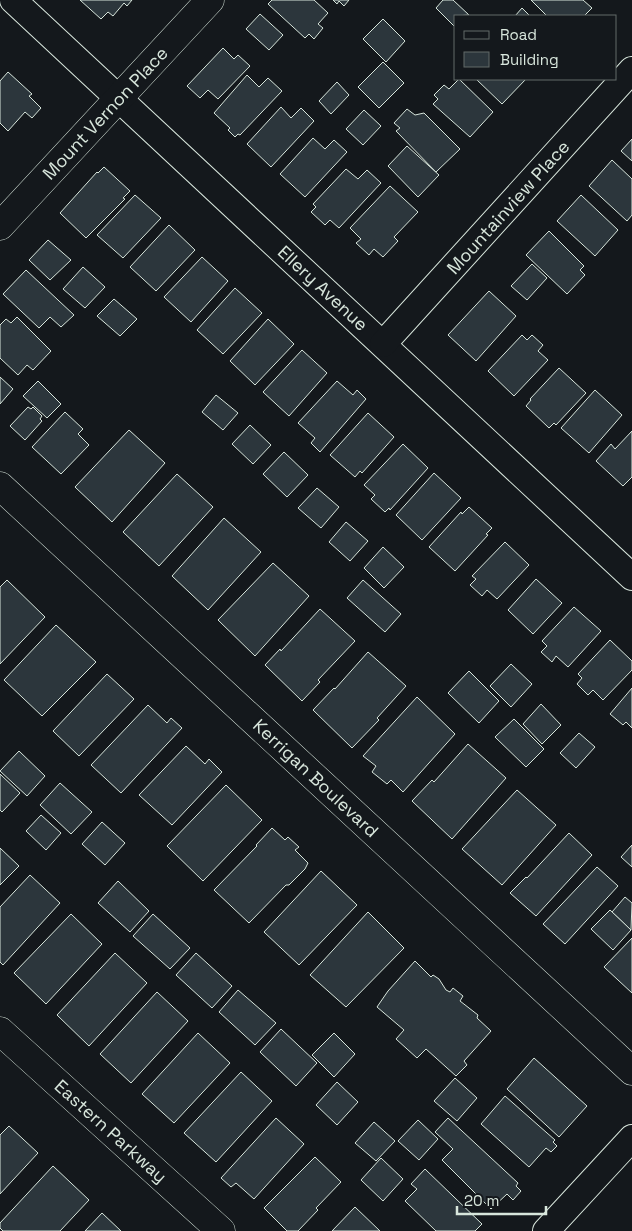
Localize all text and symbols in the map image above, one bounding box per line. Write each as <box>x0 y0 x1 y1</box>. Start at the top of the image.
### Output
legend <box>454 15 617 80</box>
text: Road <box>500 25 537 44</box>
street label: Mount Vernon Place <box>37 42 173 184</box>
text: Building <box>500 50 559 69</box>
street label: Mountainview Place <box>442 135 574 279</box>
street label: Ellery Avenue <box>273 240 373 336</box>
street label: Kerrigan Boulevard <box>248 714 384 842</box>
street label: Eastern Parkway <box>50 1074 172 1188</box>
scale bar <box>457 1184 546 1216</box>
text: 20 m <box>464 1191 499 1210</box>

